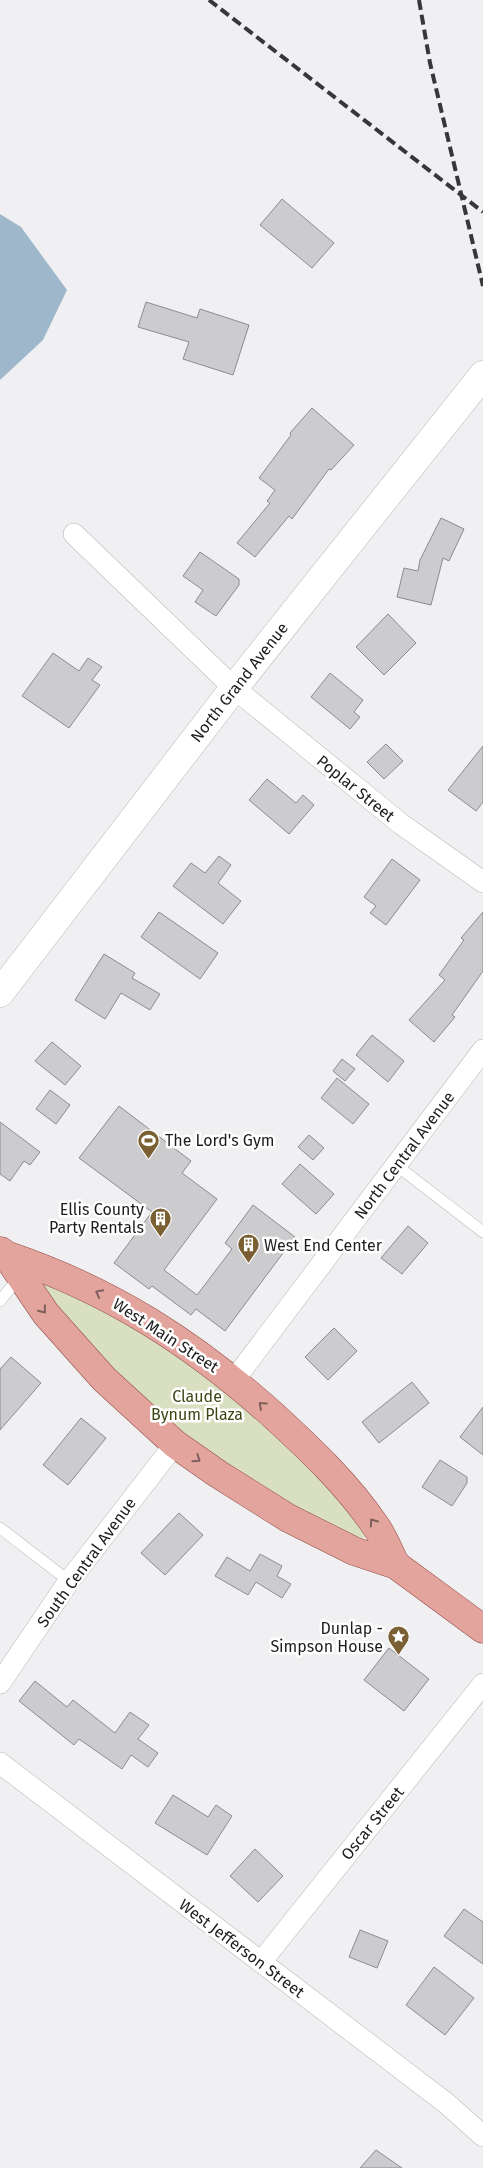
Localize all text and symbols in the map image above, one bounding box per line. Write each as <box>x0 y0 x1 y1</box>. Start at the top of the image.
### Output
street label: North Grand Avenue <box>187 619 292 746</box>
street label: Poplar Street <box>313 751 399 826</box>
street label: North Central Avenue <box>350 1088 458 1223</box>
sports icon: The Lord's Gym <box>137 1128 161 1159</box>
place label: The Lord's Gym <box>165 1131 275 1150</box>
place label: Ellis County Party Rentals <box>49 1200 144 1237</box>
building icon: Ellis County Party Rentals <box>148 1206 172 1237</box>
building icon: West End Center <box>236 1233 260 1264</box>
place label: West End Center <box>264 1236 383 1255</box>
one-way arrow <box>96 1289 105 1299</box>
street label: West Main Street <box>109 1294 222 1377</box>
one-way arrow <box>38 1304 46 1313</box>
park label: Claude Bynum Plaza <box>151 1387 243 1424</box>
one-way arrow <box>258 1402 267 1411</box>
one-way arrow <box>191 1453 201 1462</box>
street label: South Central Avenue <box>33 1494 140 1631</box>
one-way arrow <box>370 1518 379 1528</box>
place label: Dunlap - Simpson House <box>270 1619 383 1656</box>
place icon: Dunlap - Simpson House <box>387 1625 411 1656</box>
street label: Oscar Street <box>337 1783 408 1864</box>
street label: West Jefferson Street <box>175 1895 308 2002</box>

